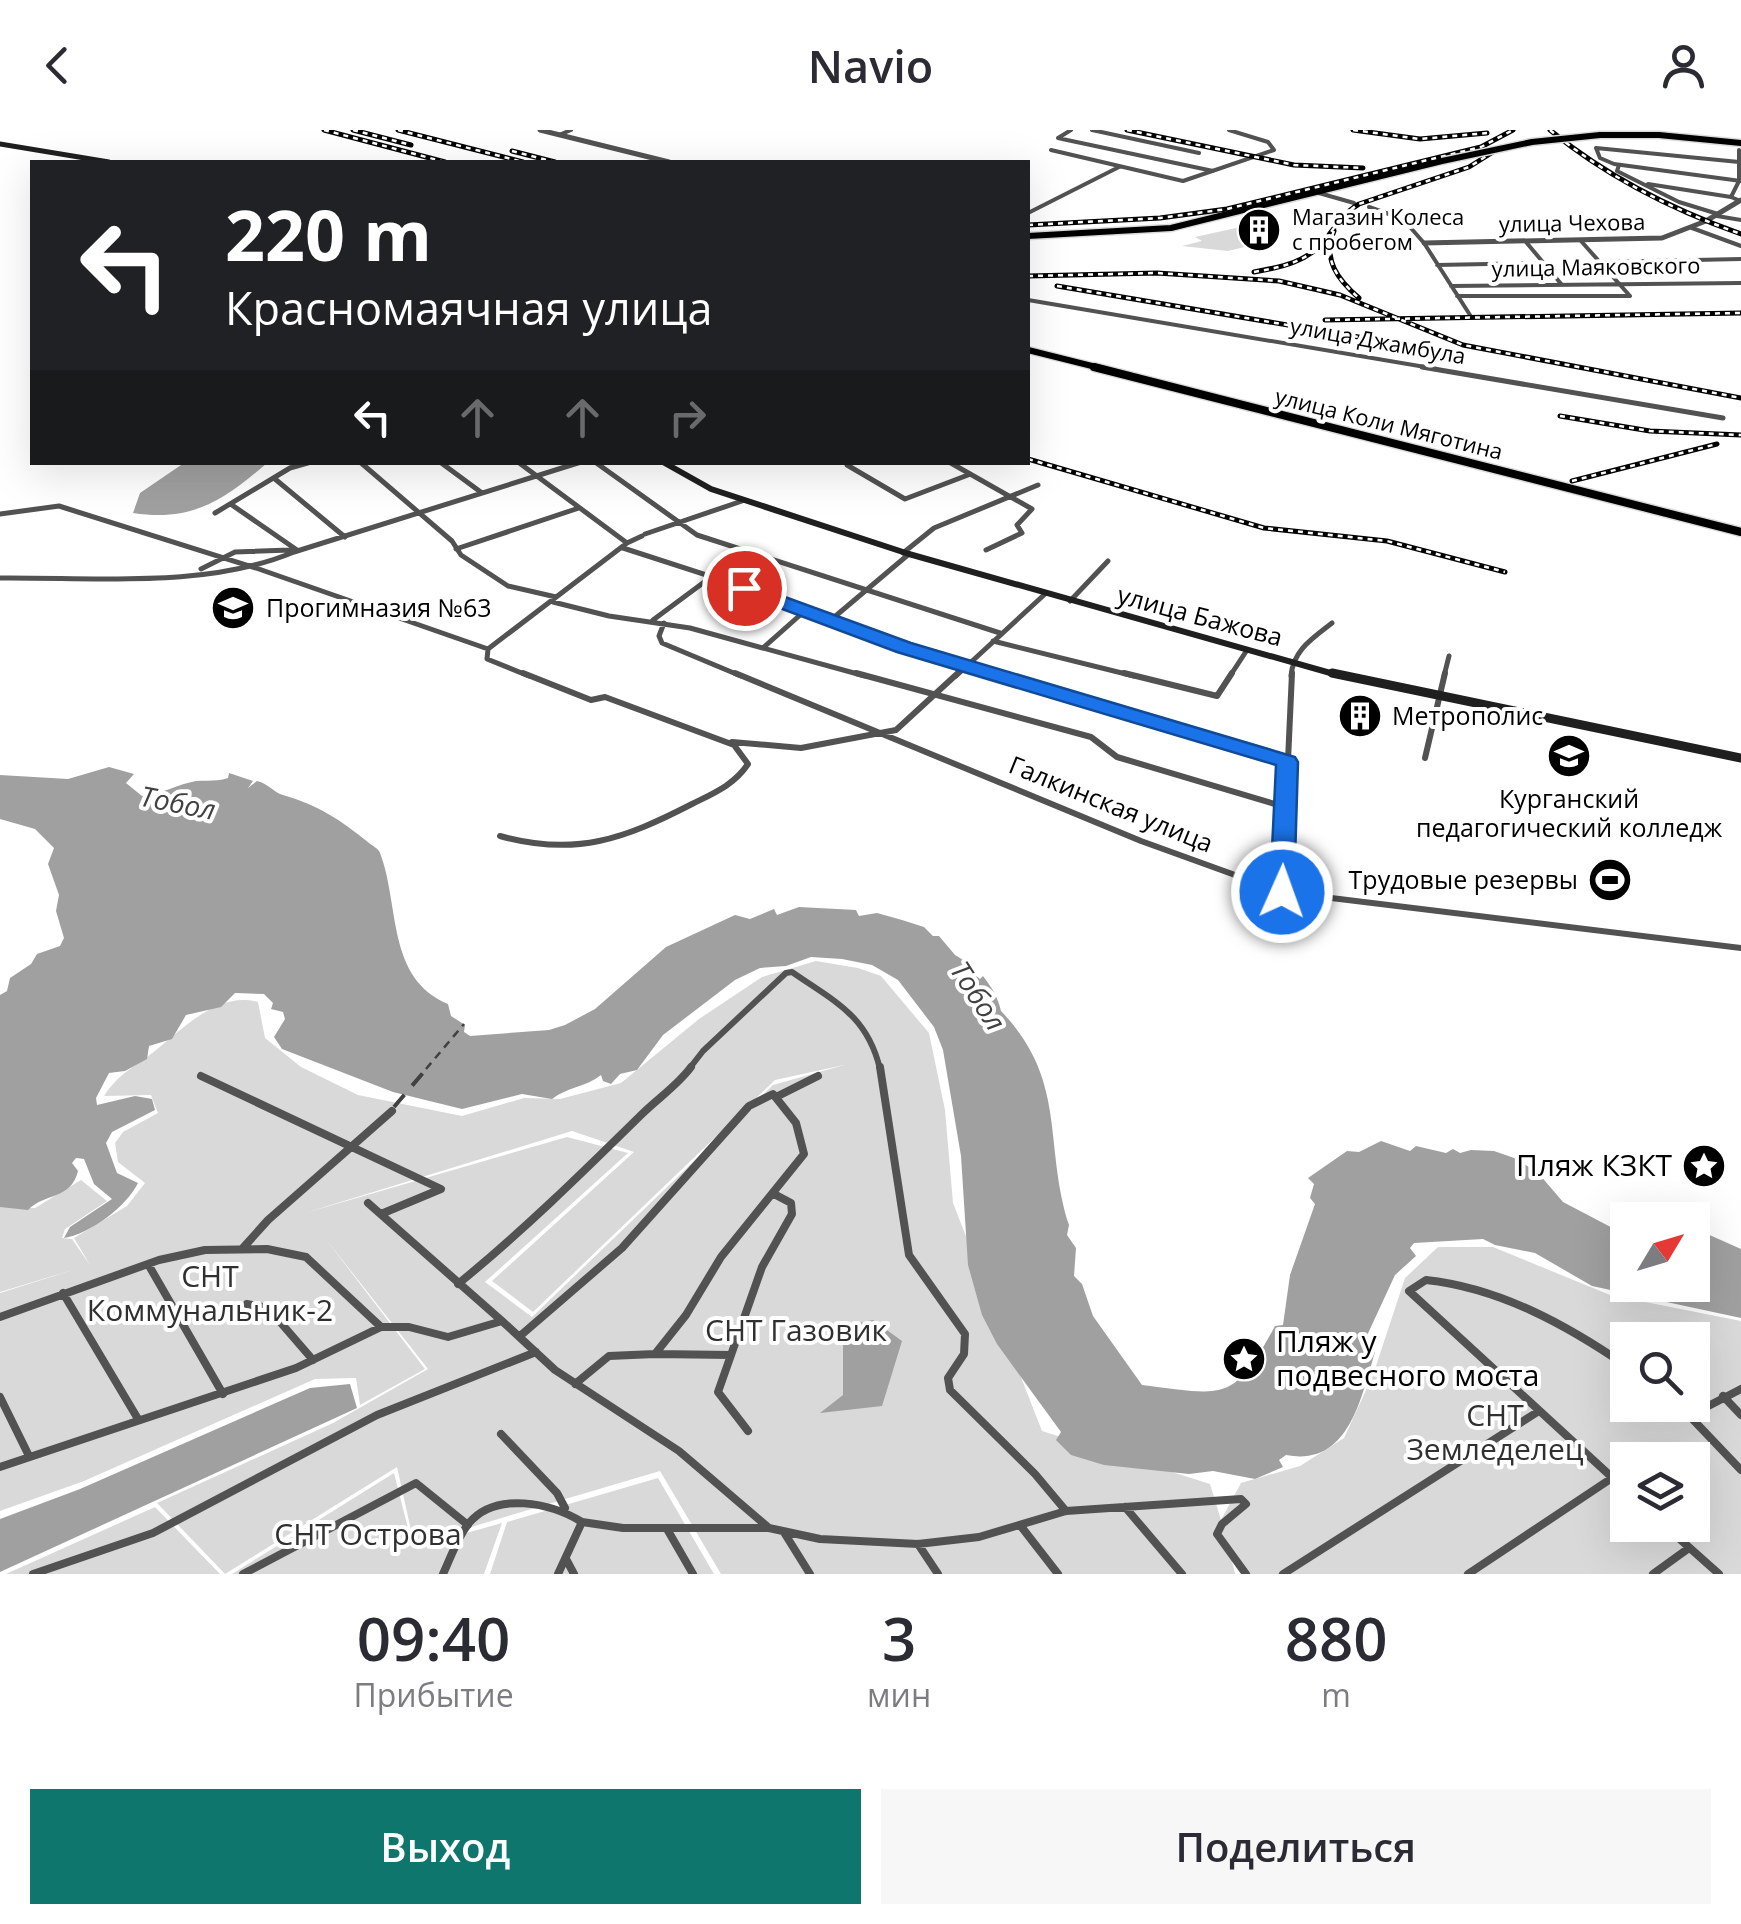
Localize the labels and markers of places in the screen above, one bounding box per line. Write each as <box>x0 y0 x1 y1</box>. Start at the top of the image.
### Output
place label: Магазин Колеса с пробегом <box>1292 201 1464 256</box>
building icon: Магазин Колеса с пробегом <box>1236 207 1282 253</box>
pin <box>702 546 787 631</box>
school or university icon: Прогимназия №63 <box>210 585 256 631</box>
place label: Прогимназия №63 <box>266 590 492 624</box>
building icon: Метрополис <box>1337 693 1383 739</box>
place label: Метрополис <box>1392 698 1543 732</box>
school or university icon: Курганский педагогический колледж <box>1546 733 1592 779</box>
place label: Курганский педагогический колледж <box>1416 781 1723 844</box>
sports icon: Трудовые резервы <box>1587 857 1633 903</box>
place label: Трудовые резервы <box>1349 862 1578 896</box>
place icon: Пляж КЗКТ <box>1681 1143 1727 1189</box>
place label: Пляж КЗКТ <box>1516 1144 1672 1185</box>
place label: Пляж у подвесного моста <box>1276 1320 1539 1395</box>
place icon: Пляж у подвесного моста <box>1221 1336 1267 1382</box>

